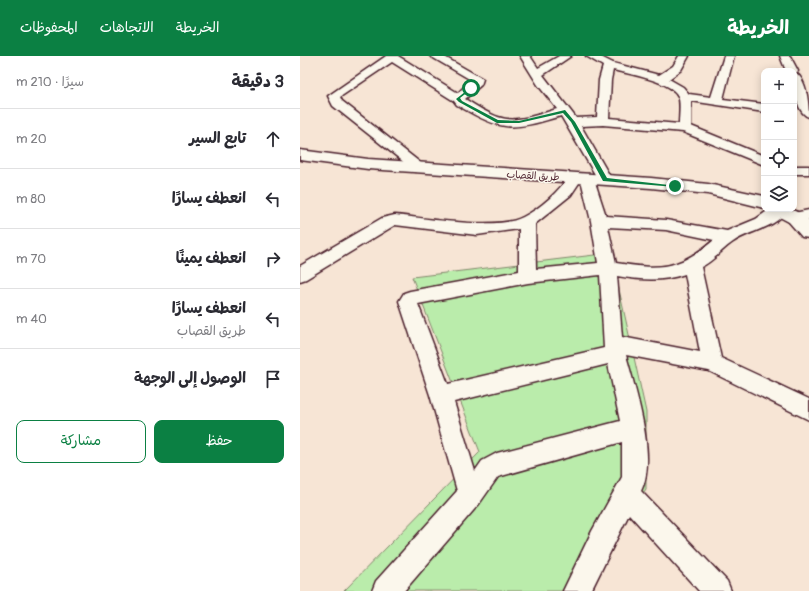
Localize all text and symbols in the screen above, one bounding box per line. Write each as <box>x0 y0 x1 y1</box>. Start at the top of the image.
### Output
text: الخريطة <box>727 16 789 40</box>
text: المحفوظات <box>20 19 78 36</box>
text: الاتجاهات <box>100 19 154 36</box>
text: الخريطة <box>176 19 219 36</box>
map controls <box>761 68 797 212</box>
button: + <box>761 68 797 104</box>
text: 3 دقيقة <box>232 71 284 92</box>
text: سيرًا · 210 m <box>16 74 84 90</box>
route start <box>462 79 480 97</box>
button: − <box>761 104 797 140</box>
icon: ahead <box>262 128 284 150</box>
text: تابع السير <box>189 129 246 148</box>
text: 20 m <box>16 131 47 147</box>
button: locate <box>761 140 797 176</box>
street label: طريق القصاب <box>506 169 560 183</box>
button: layers <box>761 176 797 212</box>
route end <box>666 177 684 195</box>
icon: left <box>262 188 284 210</box>
text: انعطف يسارًا <box>172 189 246 208</box>
text: 80 m <box>16 191 46 207</box>
icon: right <box>262 248 284 270</box>
text: انعطف يمينًا <box>176 249 246 268</box>
text: 70 m <box>16 251 46 267</box>
text: انعطف يسارًا <box>172 299 246 318</box>
icon: left <box>262 308 284 330</box>
text: 40 m <box>16 311 47 327</box>
text: طريق القصاب <box>177 323 246 339</box>
icon: arrive <box>262 368 284 390</box>
text: الوصول إلى الوجهة <box>134 369 246 388</box>
button: مشاركة <box>16 420 146 463</box>
button: حفظ <box>154 420 284 463</box>

